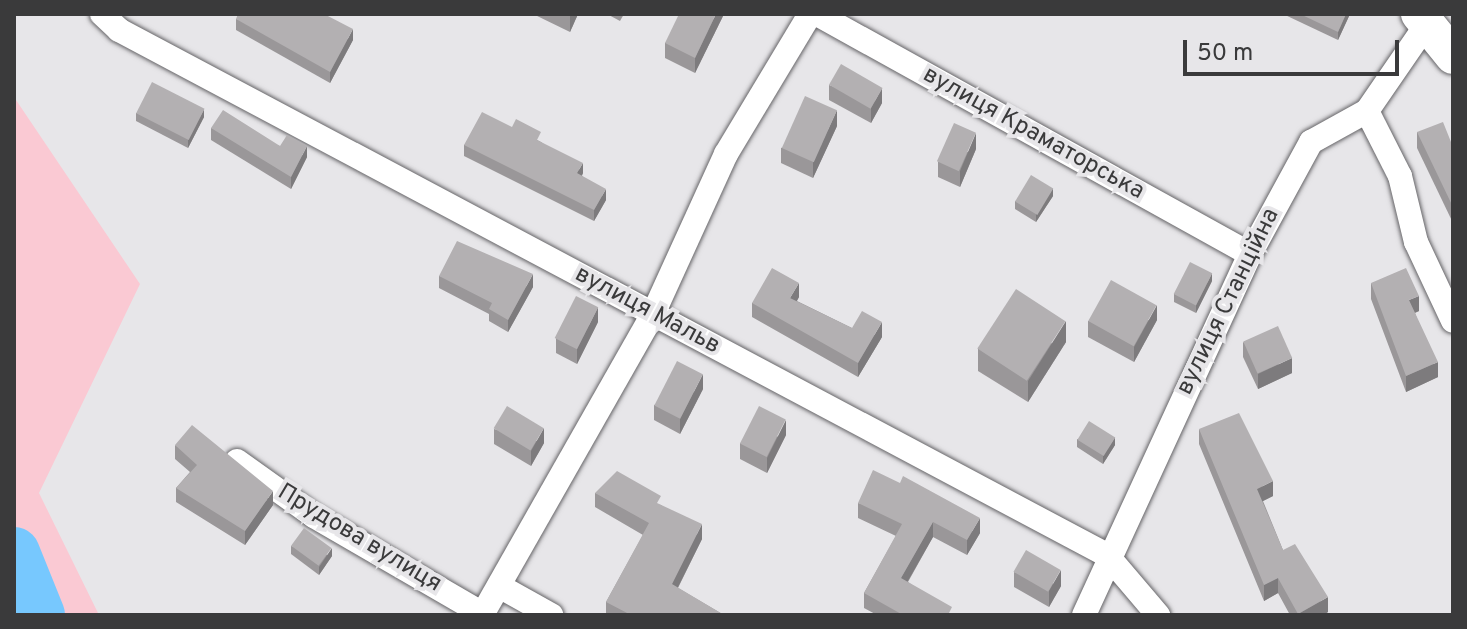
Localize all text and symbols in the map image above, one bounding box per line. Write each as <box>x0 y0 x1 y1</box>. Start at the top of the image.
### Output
scale bar <box>1187 24 1403 74</box>
text: 50 m <box>1197 39 1253 69</box>
street label: вулиця Краматорська <box>917 61 1149 207</box>
street label: вулиця Станційна <box>1171 204 1287 400</box>
street label: вулиця Мальв <box>569 261 725 361</box>
street label: Прудова вулиця <box>272 479 446 599</box>

